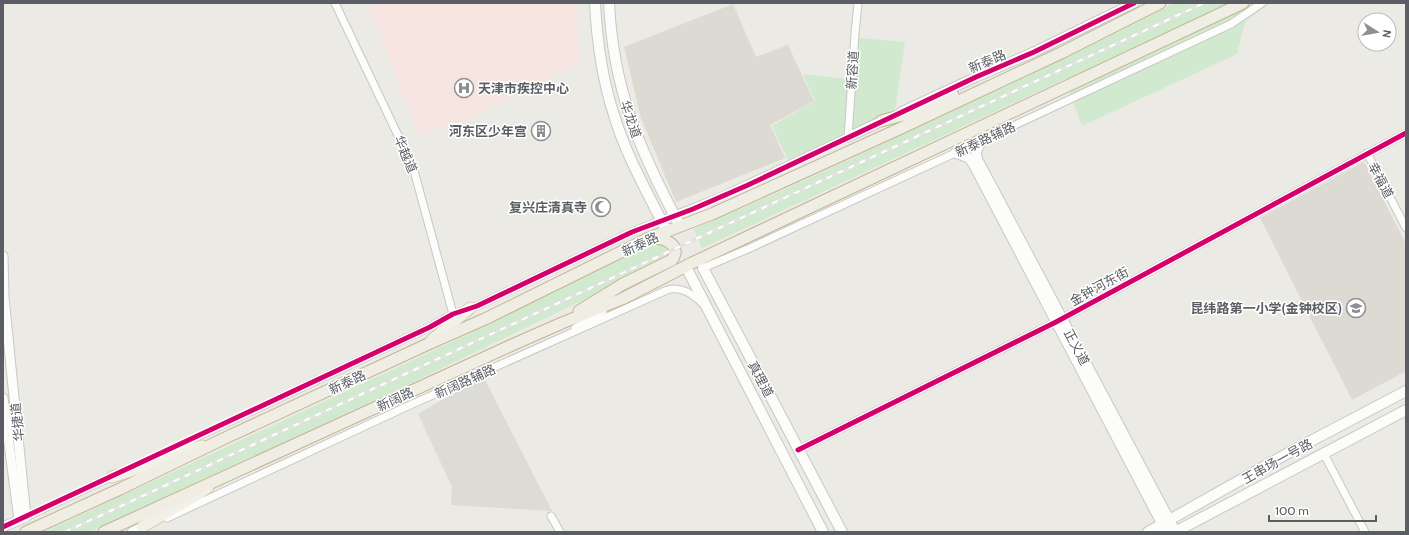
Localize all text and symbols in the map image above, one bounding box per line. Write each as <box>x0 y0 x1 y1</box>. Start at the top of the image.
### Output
north arrow <box>1357 12 1397 52</box>
text: N <box>1379 29 1394 39</box>
street label: 新泰路 <box>966 46 1008 76</box>
street label: 新容道 <box>843 50 861 90</box>
hospital icon: 天津市疾控中心 <box>453 77 475 99</box>
place label: 天津市疾控中心 <box>478 80 569 96</box>
street label: 华龙道 <box>617 98 645 140</box>
street label: 新泰路辅路 <box>952 118 1018 160</box>
building icon: 河东区少年宫 <box>530 120 552 142</box>
place label: 河东区少年宫 <box>449 123 527 139</box>
street label: 华越道 <box>391 133 421 175</box>
street label: 幸福道 <box>1365 159 1397 201</box>
mosque icon: 复兴庄清真寺 <box>590 196 612 218</box>
place label: 复兴庄清真寺 <box>509 199 587 215</box>
street label: 新泰路 <box>619 229 661 259</box>
street label: 金钟河东街 <box>1067 263 1131 309</box>
school or university icon: 昆纬路第一小学(金钟校区) <box>1345 297 1367 319</box>
place label: 昆纬路第一小学(金钟校区) <box>1190 300 1342 316</box>
street label: 正义道 <box>1061 326 1093 368</box>
street label: 真理道 <box>745 358 777 400</box>
street label: 新阔路辅路 <box>432 360 498 402</box>
street label: 新泰路 <box>326 367 368 397</box>
street label: 新阔路 <box>374 384 416 414</box>
street label: 华捷道 <box>7 402 27 442</box>
street label: 王串场一号路 <box>1239 435 1315 487</box>
scale bar <box>1269 497 1376 523</box>
text: 100 m <box>1275 503 1309 518</box>

